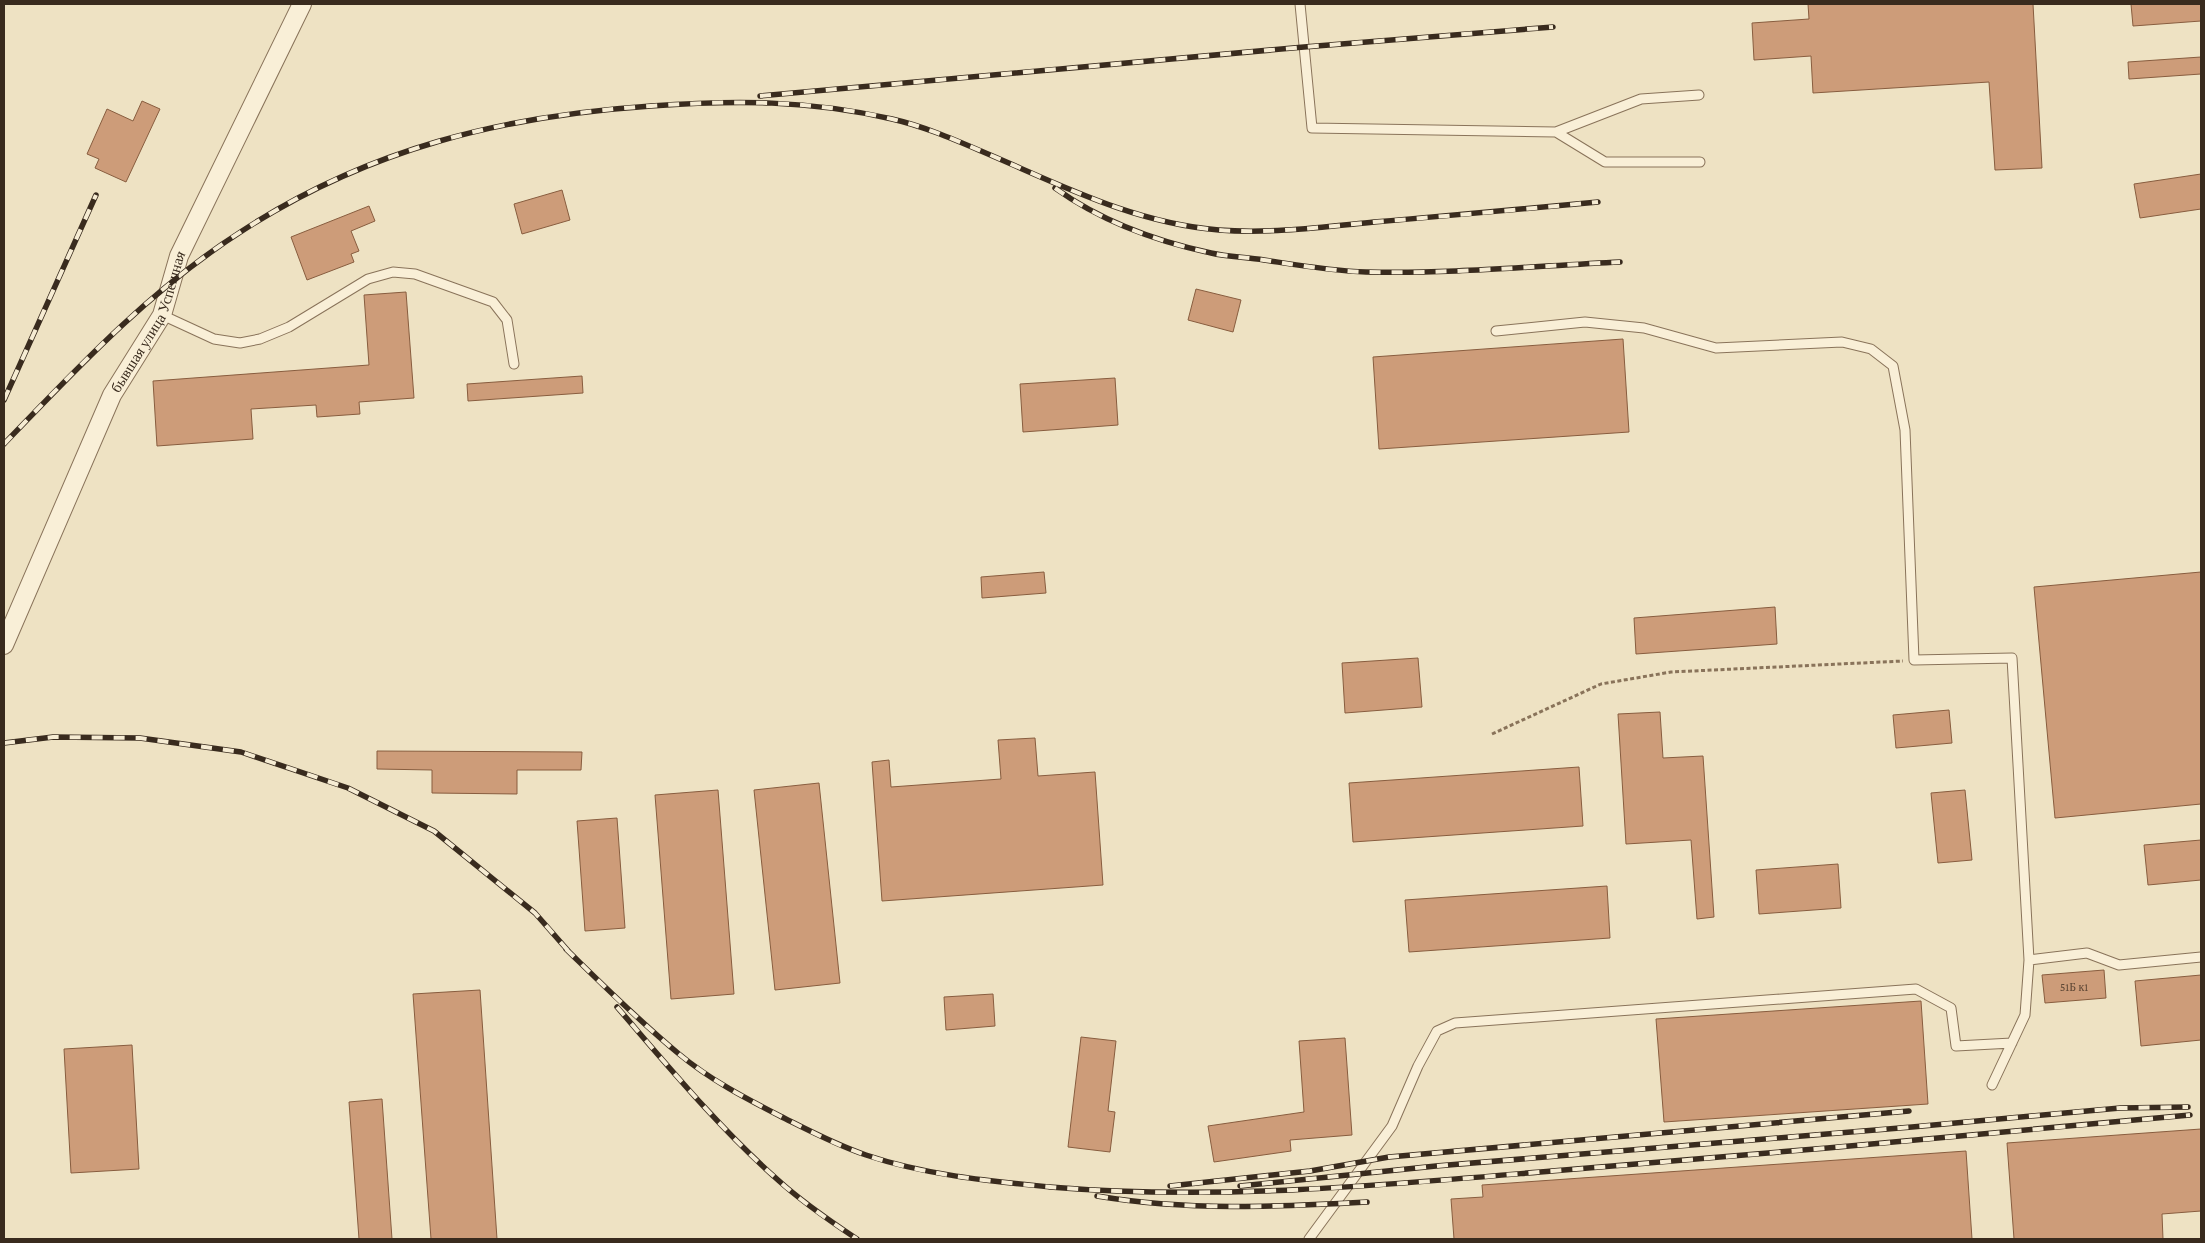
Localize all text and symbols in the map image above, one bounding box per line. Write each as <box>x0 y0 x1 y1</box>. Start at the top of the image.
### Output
street label: бывшая улица Успешная <box>108 248 188 395</box>
house number: 51Б к1 <box>2060 980 2088 994</box>

